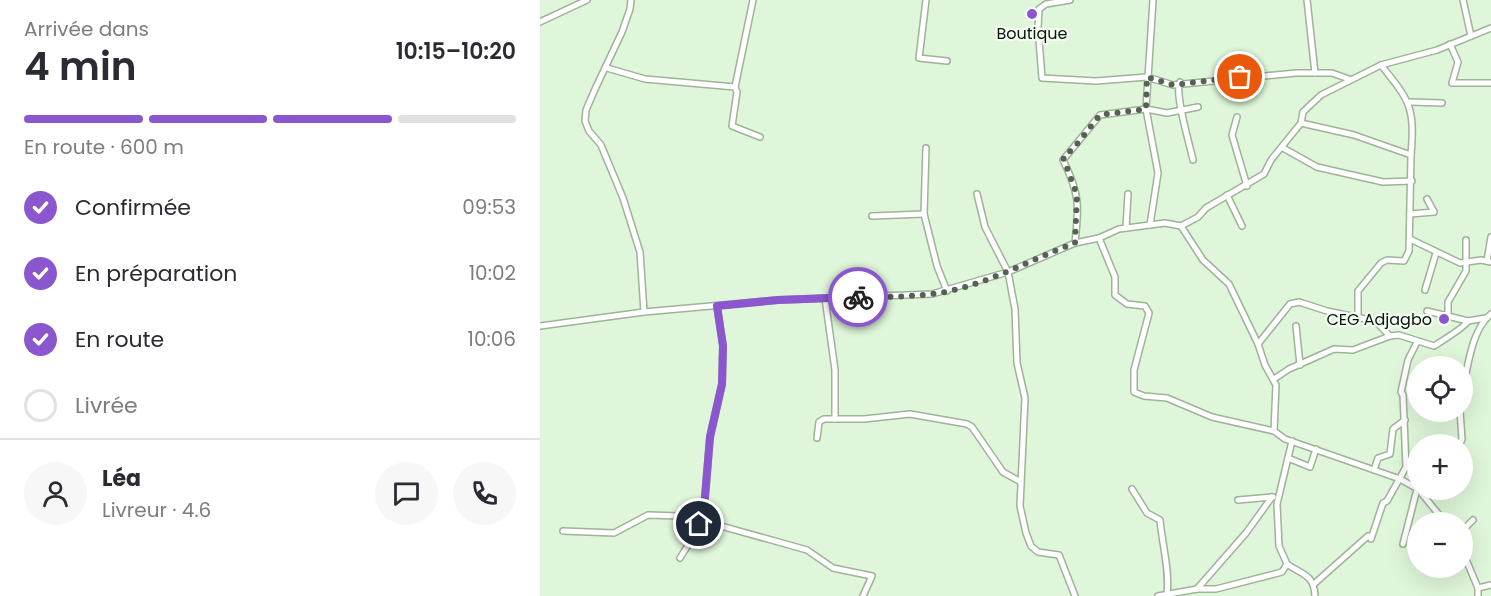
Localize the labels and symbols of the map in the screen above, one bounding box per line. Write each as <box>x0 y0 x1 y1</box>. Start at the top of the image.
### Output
marker: Boutique <box>1025 7 1039 21</box>
place label: Boutique <box>996 22 1068 45</box>
pin <box>1214 51 1265 102</box>
courier <box>828 267 888 327</box>
place label: CEG Adjagbo <box>1326 308 1432 331</box>
marker: CEG Adjagbo <box>1437 312 1451 326</box>
pin <box>673 498 724 549</box>

